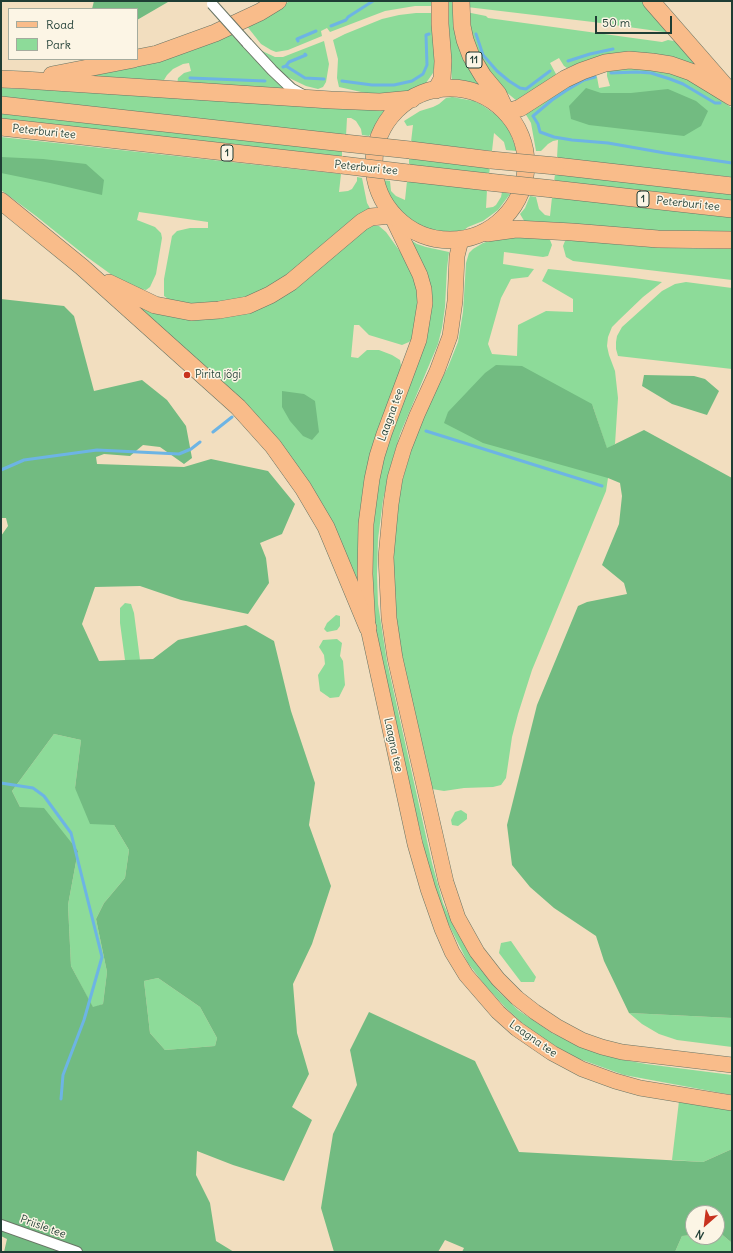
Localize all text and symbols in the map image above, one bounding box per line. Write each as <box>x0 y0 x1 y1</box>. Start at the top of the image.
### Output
legend <box>8 8 138 60</box>
scale bar <box>597 8 674 34</box>
text: 50 m <box>602 15 630 30</box>
text: Road <box>46 17 74 32</box>
text: Park <box>46 37 71 52</box>
road number: 11 <box>466 52 482 68</box>
street label: Peterburi tee <box>12 122 76 142</box>
road number: 1 <box>221 145 233 161</box>
street label: Peterburi tee <box>334 158 398 178</box>
road number: 1 <box>637 191 649 207</box>
street label: Peterburi tee <box>656 194 720 214</box>
place label: Pirita jõgi <box>195 368 241 382</box>
marker: Pirita jõgi <box>182 370 192 380</box>
street label: Laagna tee <box>375 387 407 443</box>
street label: Laagna tee <box>381 717 405 773</box>
street label: Laagna tee <box>507 1018 559 1060</box>
north arrow <box>685 1205 725 1245</box>
street label: Priisle tee <box>18 1213 68 1241</box>
text: N <box>693 1227 706 1243</box>

